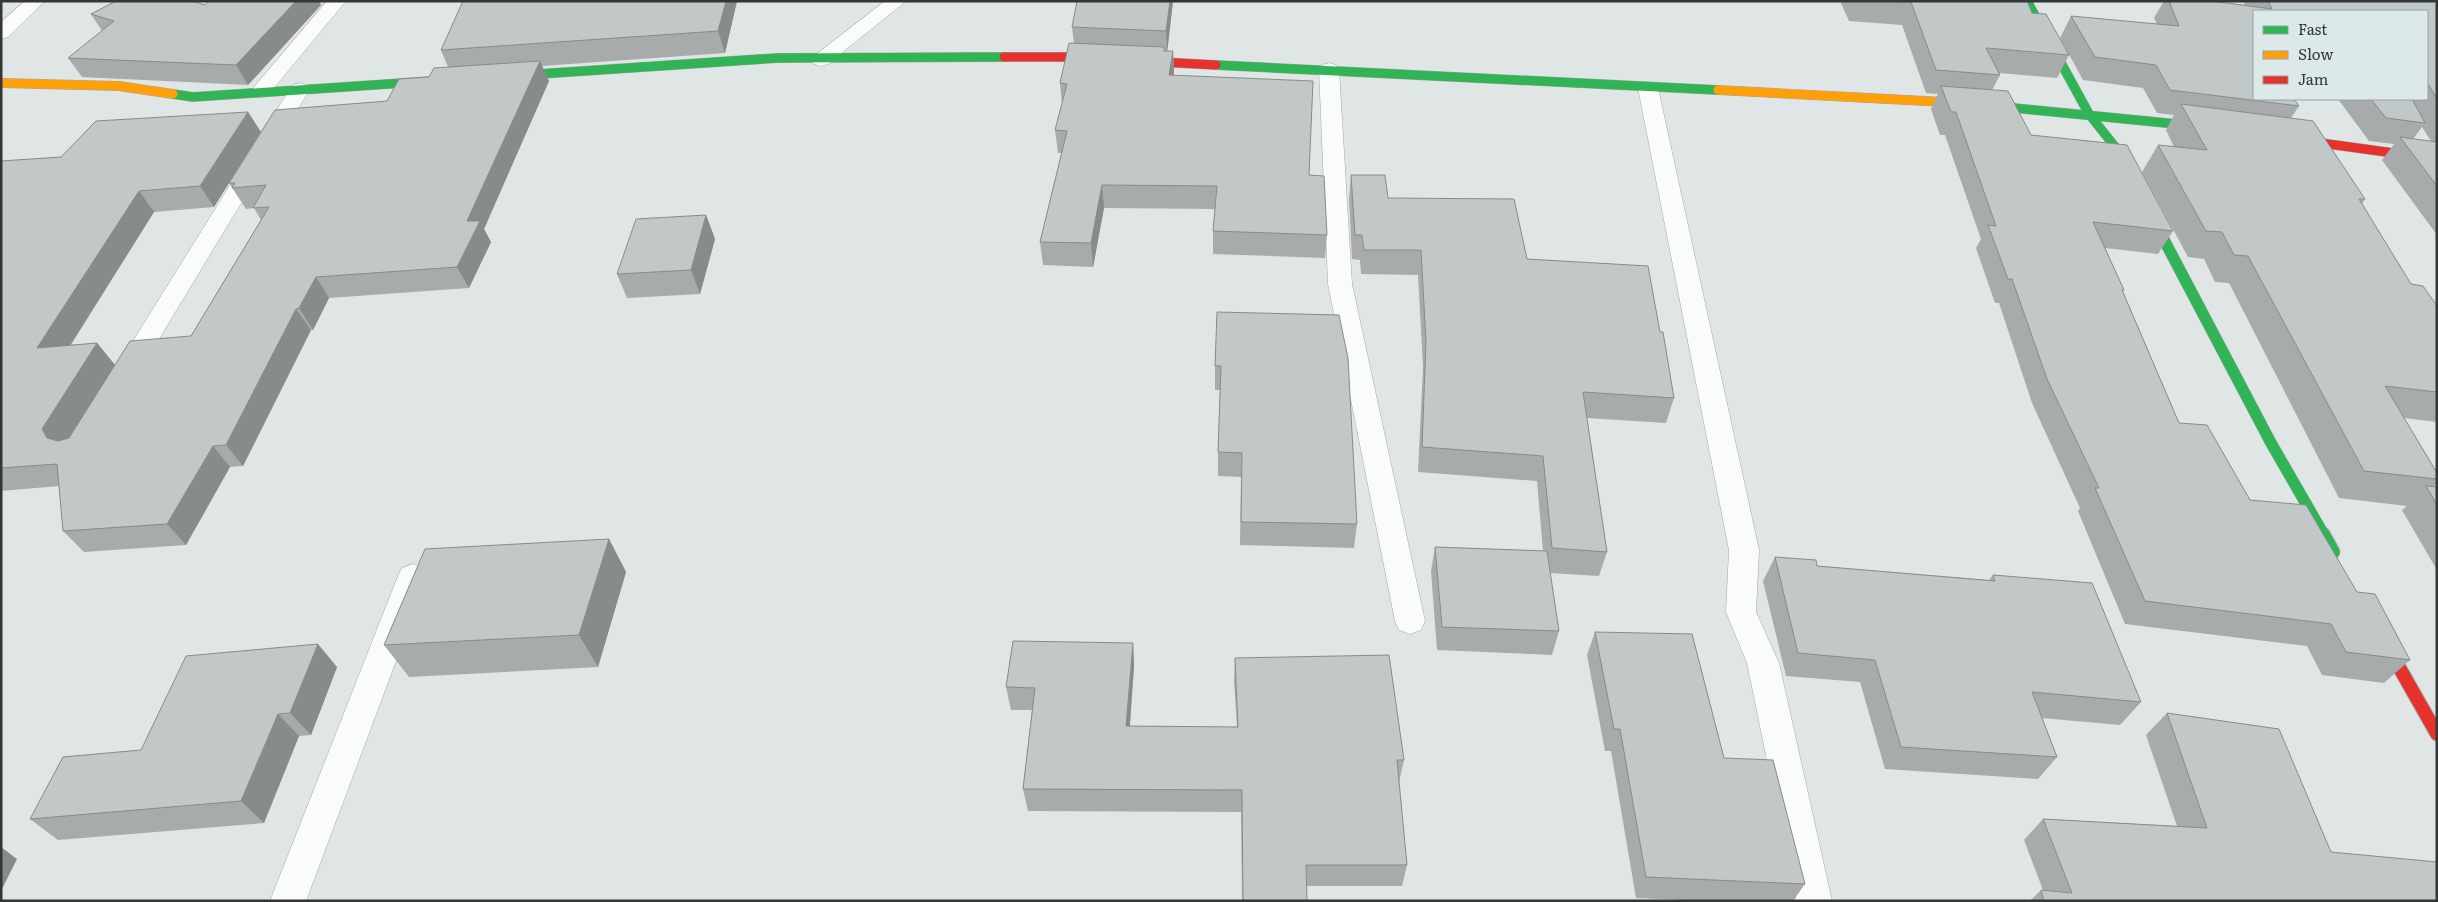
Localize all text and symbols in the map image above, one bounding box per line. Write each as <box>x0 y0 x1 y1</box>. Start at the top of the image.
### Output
legend <box>2253 10 2428 100</box>
text: Fast <box>2298 17 2327 40</box>
text: Slow <box>2298 42 2333 65</box>
text: Jam <box>2298 67 2329 90</box>

